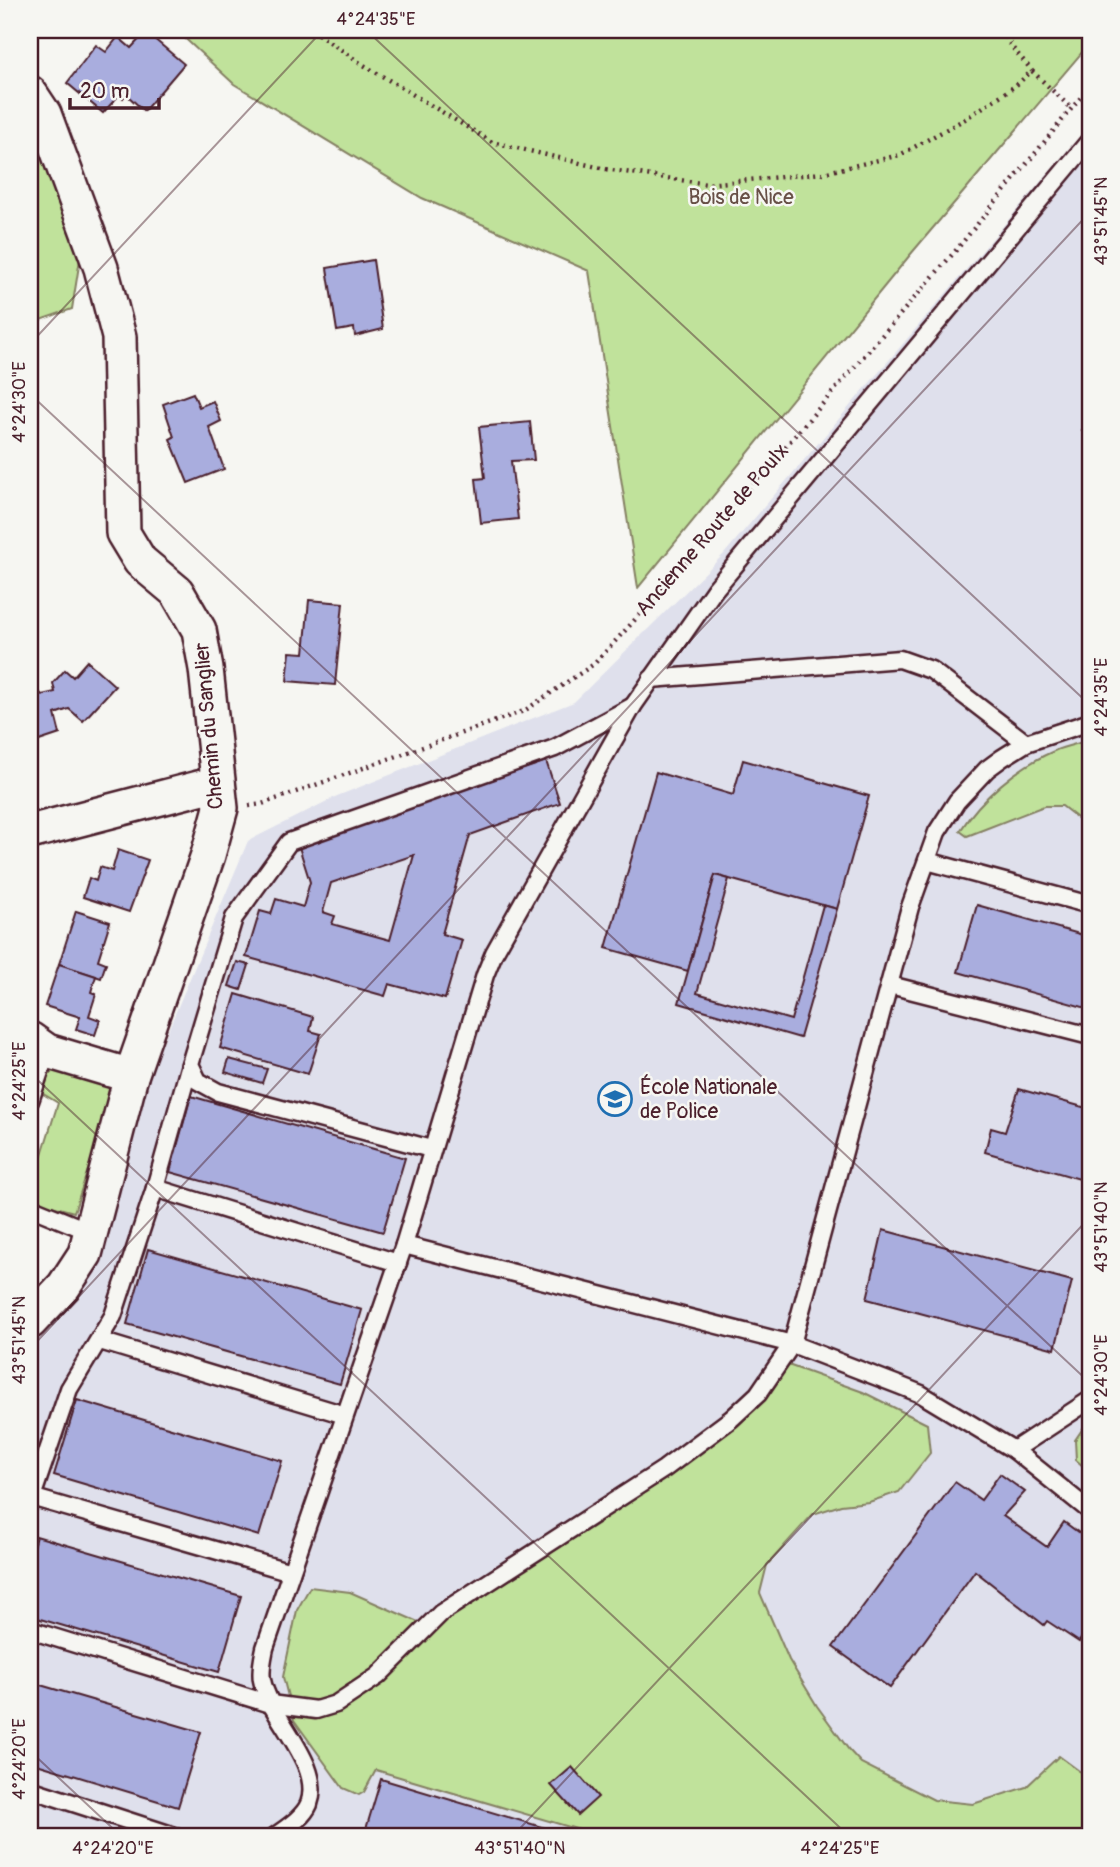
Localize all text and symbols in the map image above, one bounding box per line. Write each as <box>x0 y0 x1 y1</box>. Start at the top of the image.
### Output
text: 4°24'35"E <box>337 8 415 31</box>
scale bar <box>70 66 159 110</box>
text: 20 m <box>80 78 129 105</box>
text: 43°51'45"N <box>1090 177 1113 265</box>
park label: Bois de Nice <box>688 184 794 211</box>
text: 4°24'30"E <box>8 361 31 443</box>
street label: Ancienne Route de Poulx <box>630 438 794 622</box>
street label: Chemin du Sanglier <box>188 641 230 811</box>
text: 4°24'35"E <box>1090 658 1113 736</box>
text: 4°24'25"E <box>8 1042 31 1120</box>
place label: École Nationale de Police <box>640 1074 778 1125</box>
school or university icon: École Nationale de Police <box>596 1080 634 1118</box>
text: 43°51'40"N <box>1090 1182 1113 1272</box>
text: 43°51'45"N <box>8 1296 31 1384</box>
text: 4°24'30"E <box>1090 1334 1113 1416</box>
text: 4°24'20"E <box>8 1718 31 1800</box>
text: 4°24'20"E <box>72 1837 154 1860</box>
text: 43°51'40"N <box>475 1837 565 1860</box>
text: 4°24'25"E <box>801 1837 879 1860</box>

